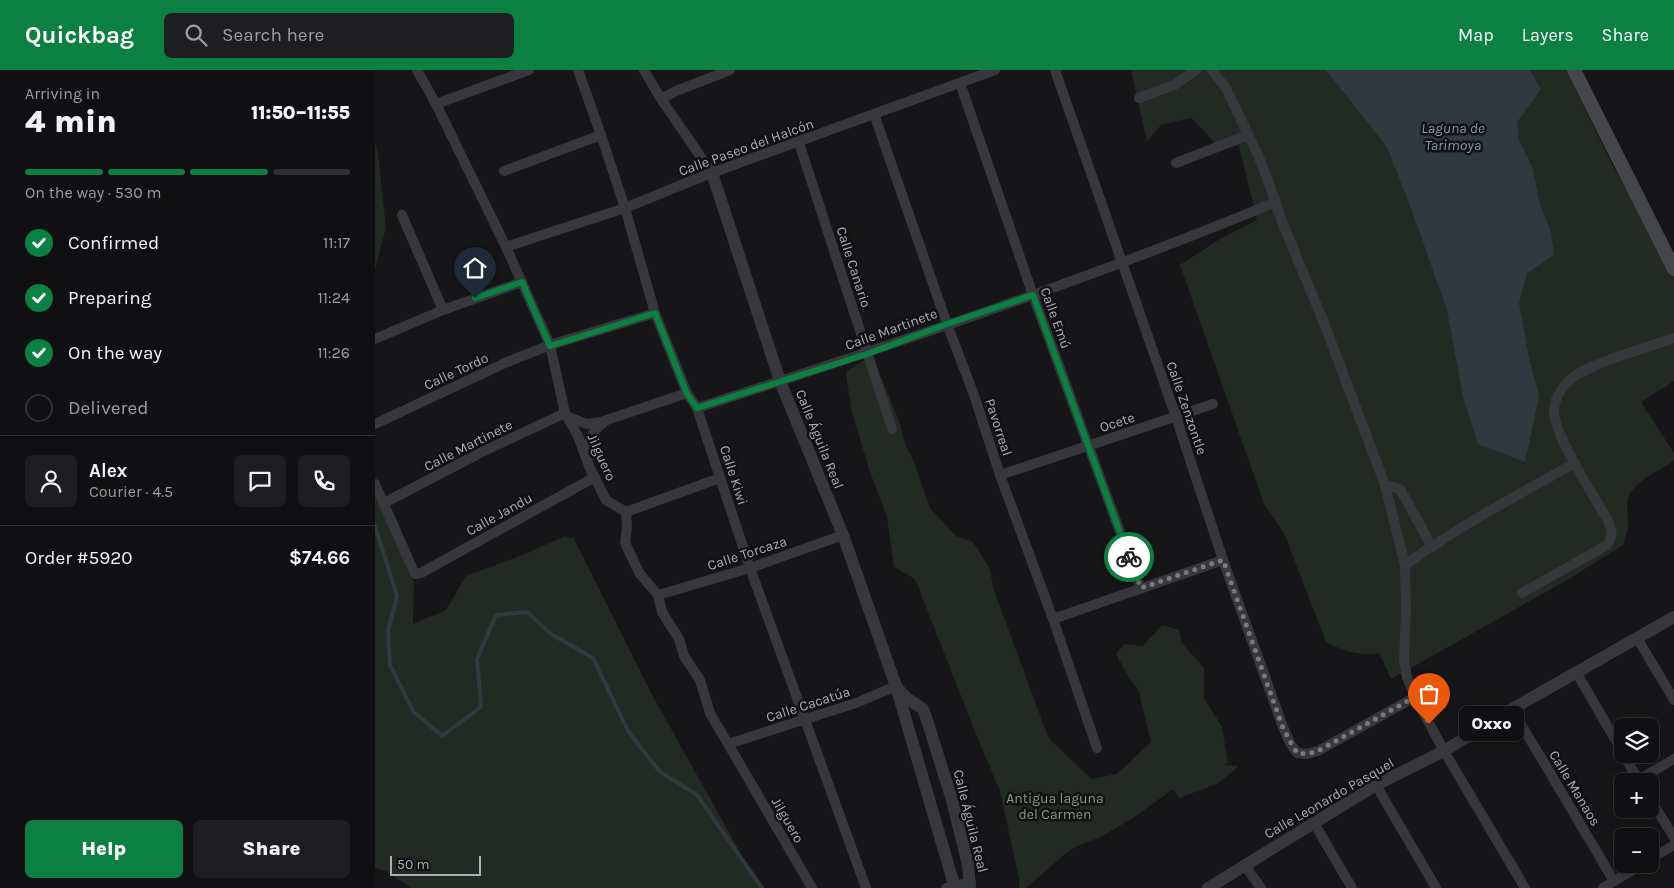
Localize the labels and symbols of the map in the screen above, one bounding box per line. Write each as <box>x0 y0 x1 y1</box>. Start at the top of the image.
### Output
street label: Calle Paseo del Halcón <box>676 115 816 180</box>
water label: Laguna de Tarimoya <box>1421 119 1485 154</box>
street label: Calle Canario <box>832 225 875 310</box>
pin <box>454 247 496 298</box>
street label: Calle Emú <box>1037 285 1074 351</box>
street label: Calle Martinete <box>843 305 940 354</box>
street label: Calle Tordo <box>421 349 491 394</box>
street label: Calle Zenzontle <box>1163 359 1210 457</box>
street label: Calle Águila Real <box>792 387 848 491</box>
street label: Pavorreal <box>981 396 1016 458</box>
street label: Ocete <box>1097 409 1137 436</box>
street label: Calle Martinete <box>421 416 515 475</box>
street label: Jilguero <box>584 431 619 484</box>
street label: Calle Kiwi <box>716 443 751 507</box>
street label: Calle Jandu <box>463 489 535 540</box>
courier <box>1104 532 1154 582</box>
street label: Calle Torcaza <box>705 533 789 574</box>
pin <box>1408 673 1450 724</box>
street label: Calle Cacatúa <box>764 683 852 726</box>
callout: Oxxo <box>1459 706 1524 742</box>
street label: Calle Manaos <box>1545 747 1604 829</box>
street label: Calle Leonardo Pasquel <box>1261 754 1397 843</box>
street label: Calle Águila Real <box>949 768 993 874</box>
park label: Antigua laguna del Carmen <box>1006 790 1104 823</box>
street label: Jilguero <box>768 794 807 846</box>
scale bar <box>390 853 481 876</box>

